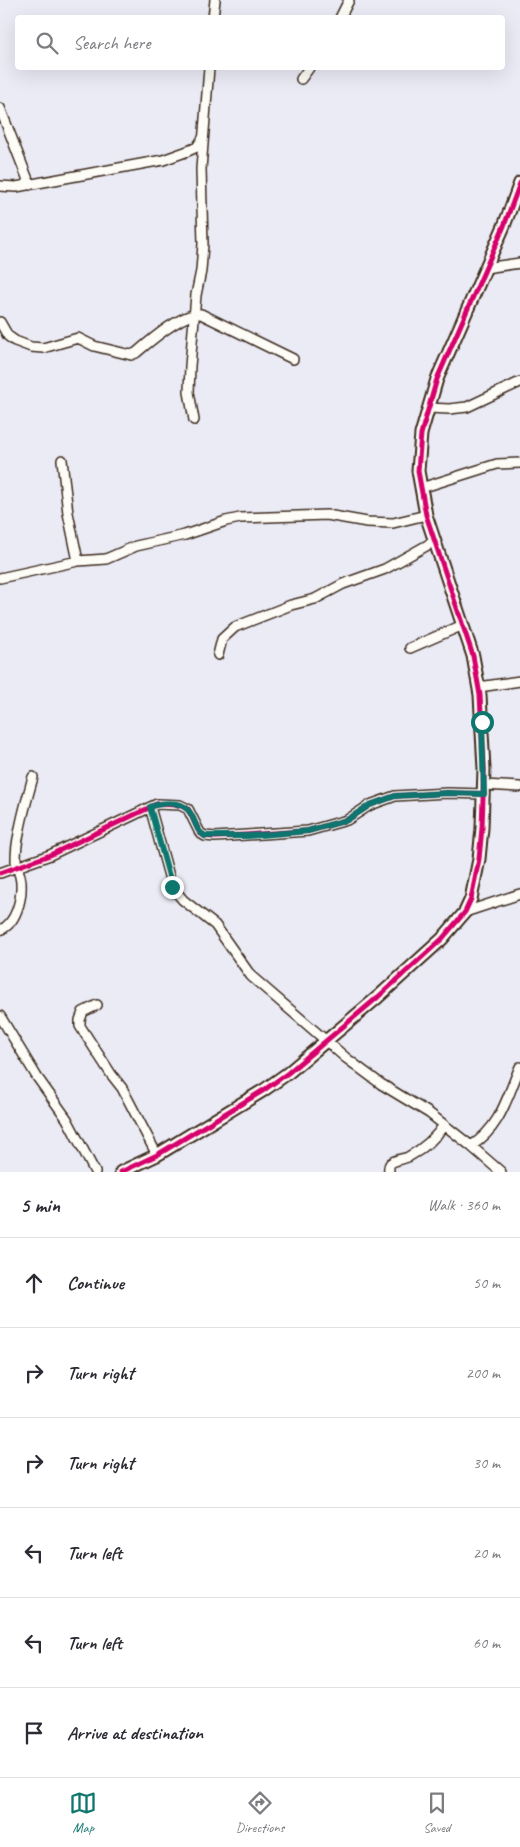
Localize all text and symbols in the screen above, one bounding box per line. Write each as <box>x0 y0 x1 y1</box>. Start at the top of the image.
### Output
search box <box>15 15 505 70</box>
icon: search <box>33 29 61 57</box>
text: Search here <box>73 31 150 55</box>
route start <box>471 711 494 734</box>
route end <box>161 876 184 899</box>
text: 5 min <box>20 1192 60 1218</box>
text: Walk · 360 m <box>428 1195 500 1215</box>
icon: ahead <box>20 1269 48 1297</box>
text: Continue <box>67 1271 124 1295</box>
text: 50 m <box>473 1273 500 1293</box>
icon: right <box>20 1359 48 1387</box>
text: Turn right <box>67 1361 134 1385</box>
text: 200 m <box>466 1363 500 1383</box>
icon: right <box>20 1449 48 1477</box>
text: Turn right <box>67 1451 134 1475</box>
text: 30 m <box>473 1453 500 1473</box>
icon: left <box>20 1539 48 1567</box>
text: Turn left <box>67 1541 122 1565</box>
text: 20 m <box>473 1543 500 1563</box>
icon: left <box>20 1629 48 1657</box>
text: Turn left <box>67 1631 122 1655</box>
text: 60 m <box>473 1633 500 1653</box>
icon: arrive <box>20 1719 48 1747</box>
text: Arrive at destination <box>67 1721 203 1745</box>
tab: Map <box>69 1789 97 1836</box>
tab: Directions <box>236 1789 284 1836</box>
tab: Saved <box>423 1789 451 1836</box>

